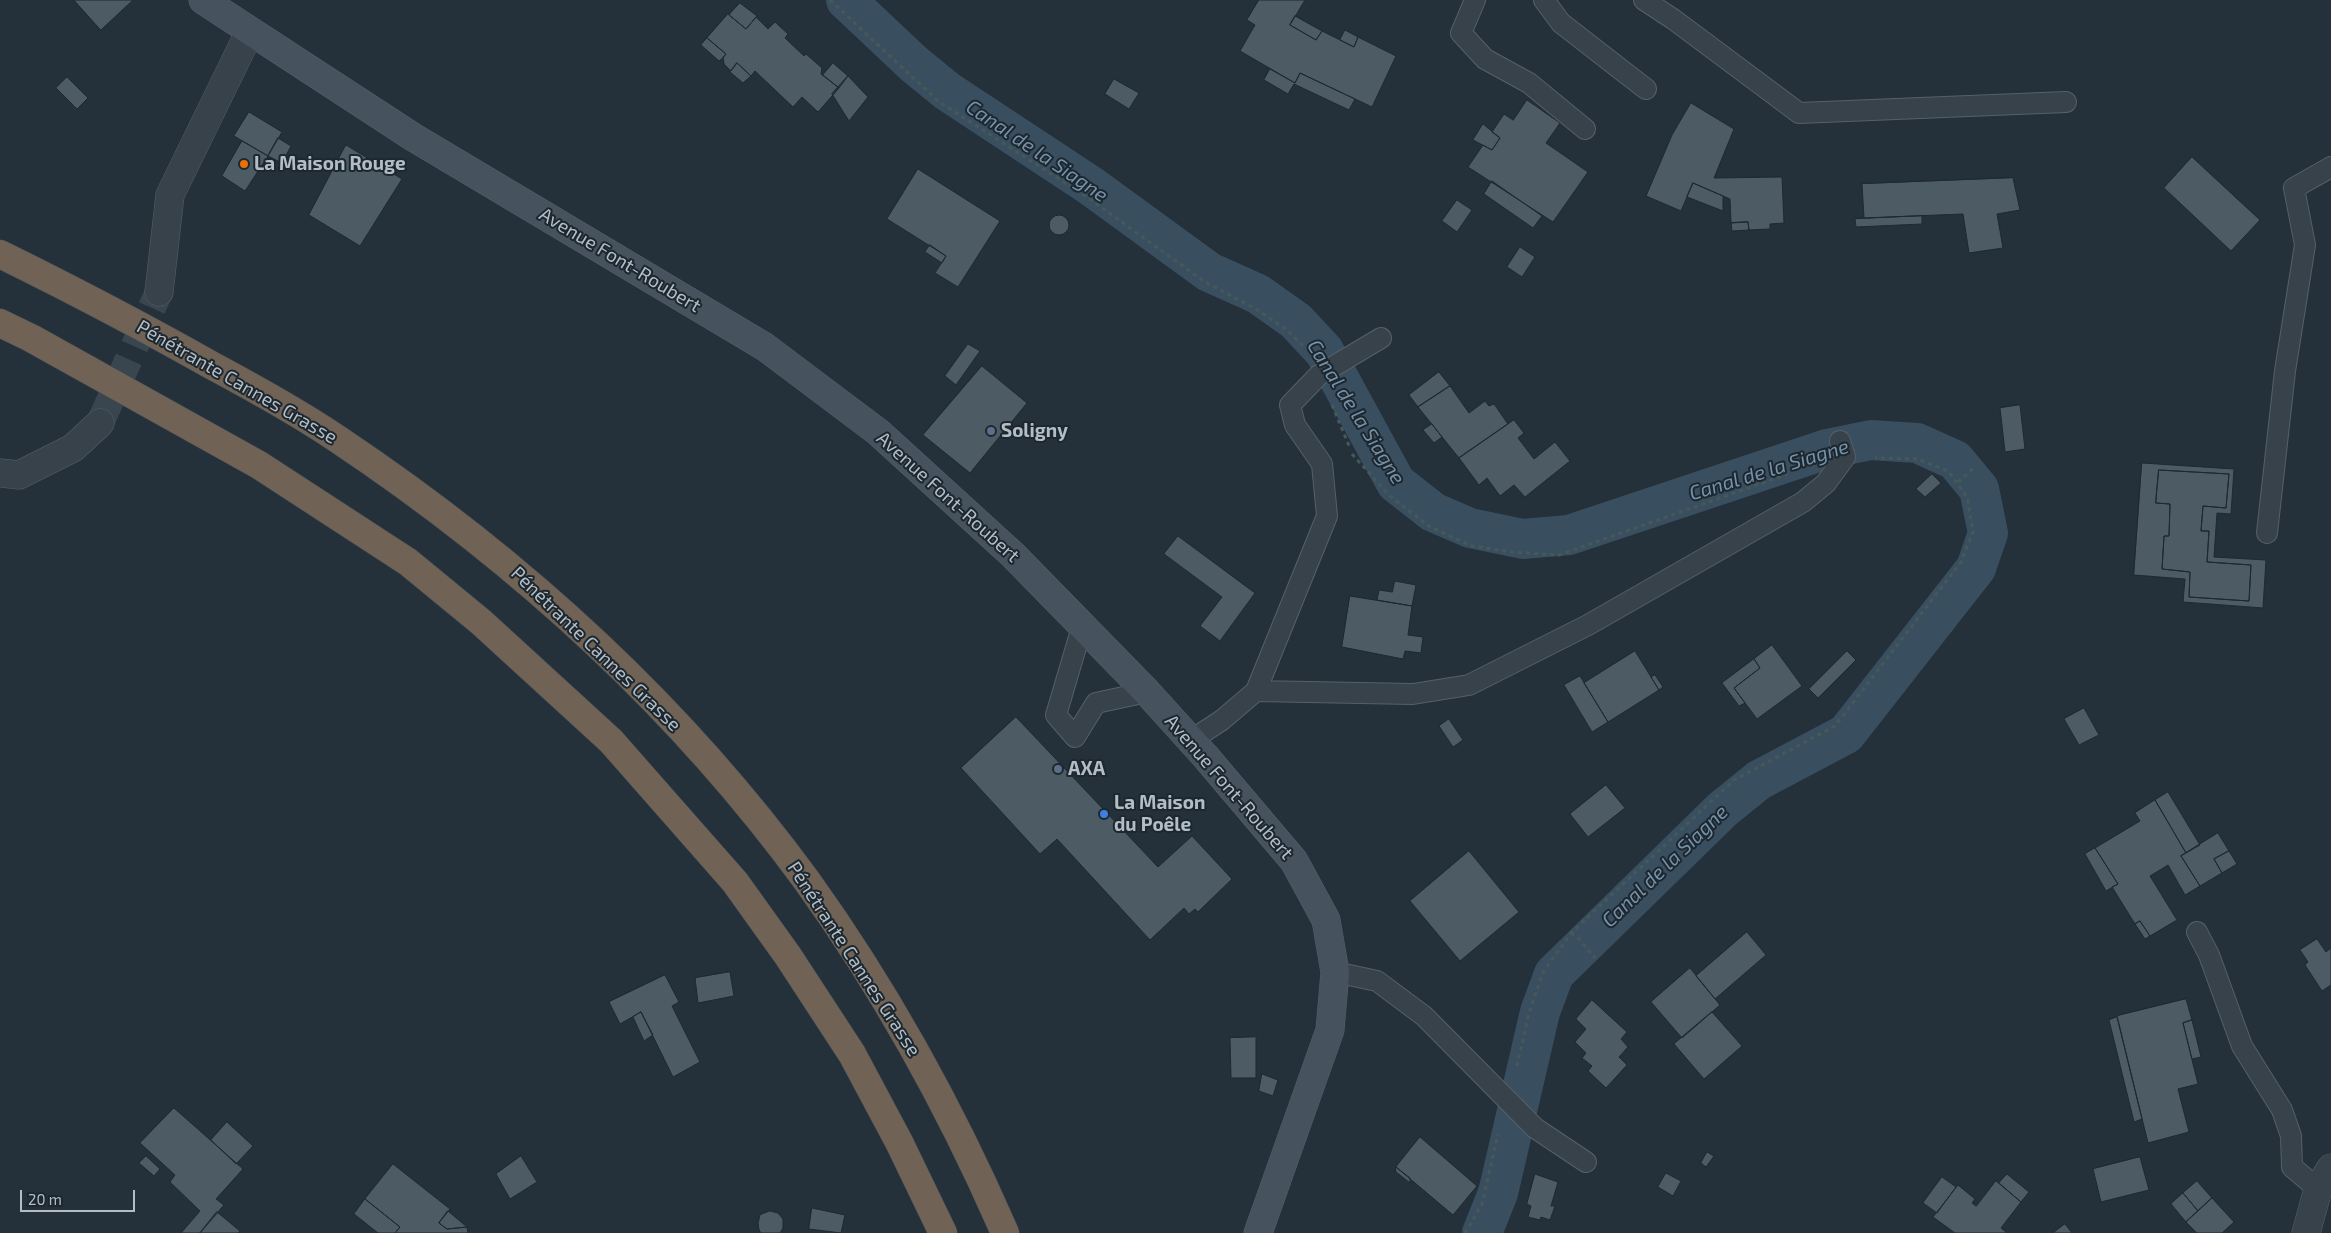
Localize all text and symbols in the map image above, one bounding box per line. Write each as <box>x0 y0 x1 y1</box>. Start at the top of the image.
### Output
water label: Canal de la Siagne <box>962 95 1112 207</box>
place label: La Maison Rouge <box>254 153 406 175</box>
marker: La Maison Rouge <box>238 158 250 170</box>
street label: Avenue Font-Roubert <box>535 203 705 317</box>
street label: Pénétrante Cannes Grasse <box>133 315 341 449</box>
water label: Canal de la Siagne <box>1302 335 1410 489</box>
place label: Soligny <box>1001 420 1068 442</box>
marker: Soligny <box>985 425 997 437</box>
street label: Avenue Font-Roubert <box>872 427 1024 567</box>
water label: Canal de la Siagne <box>1686 434 1852 506</box>
street label: Pénétrante Cannes Grasse <box>506 562 686 736</box>
street label: Avenue Font-Roubert <box>1160 710 1298 864</box>
place label: AXA <box>1068 758 1105 780</box>
marker: AXA <box>1052 763 1064 775</box>
place label: La Maison du Poêle <box>1114 792 1205 836</box>
water label: Canal de la Siagne <box>1597 800 1733 932</box>
marker: La Maison du Poêle <box>1098 808 1110 820</box>
street label: Pénétrante Cannes Grasse <box>782 857 926 1061</box>
scale bar <box>22 1180 138 1212</box>
text: 20 m <box>28 1190 62 1208</box>

